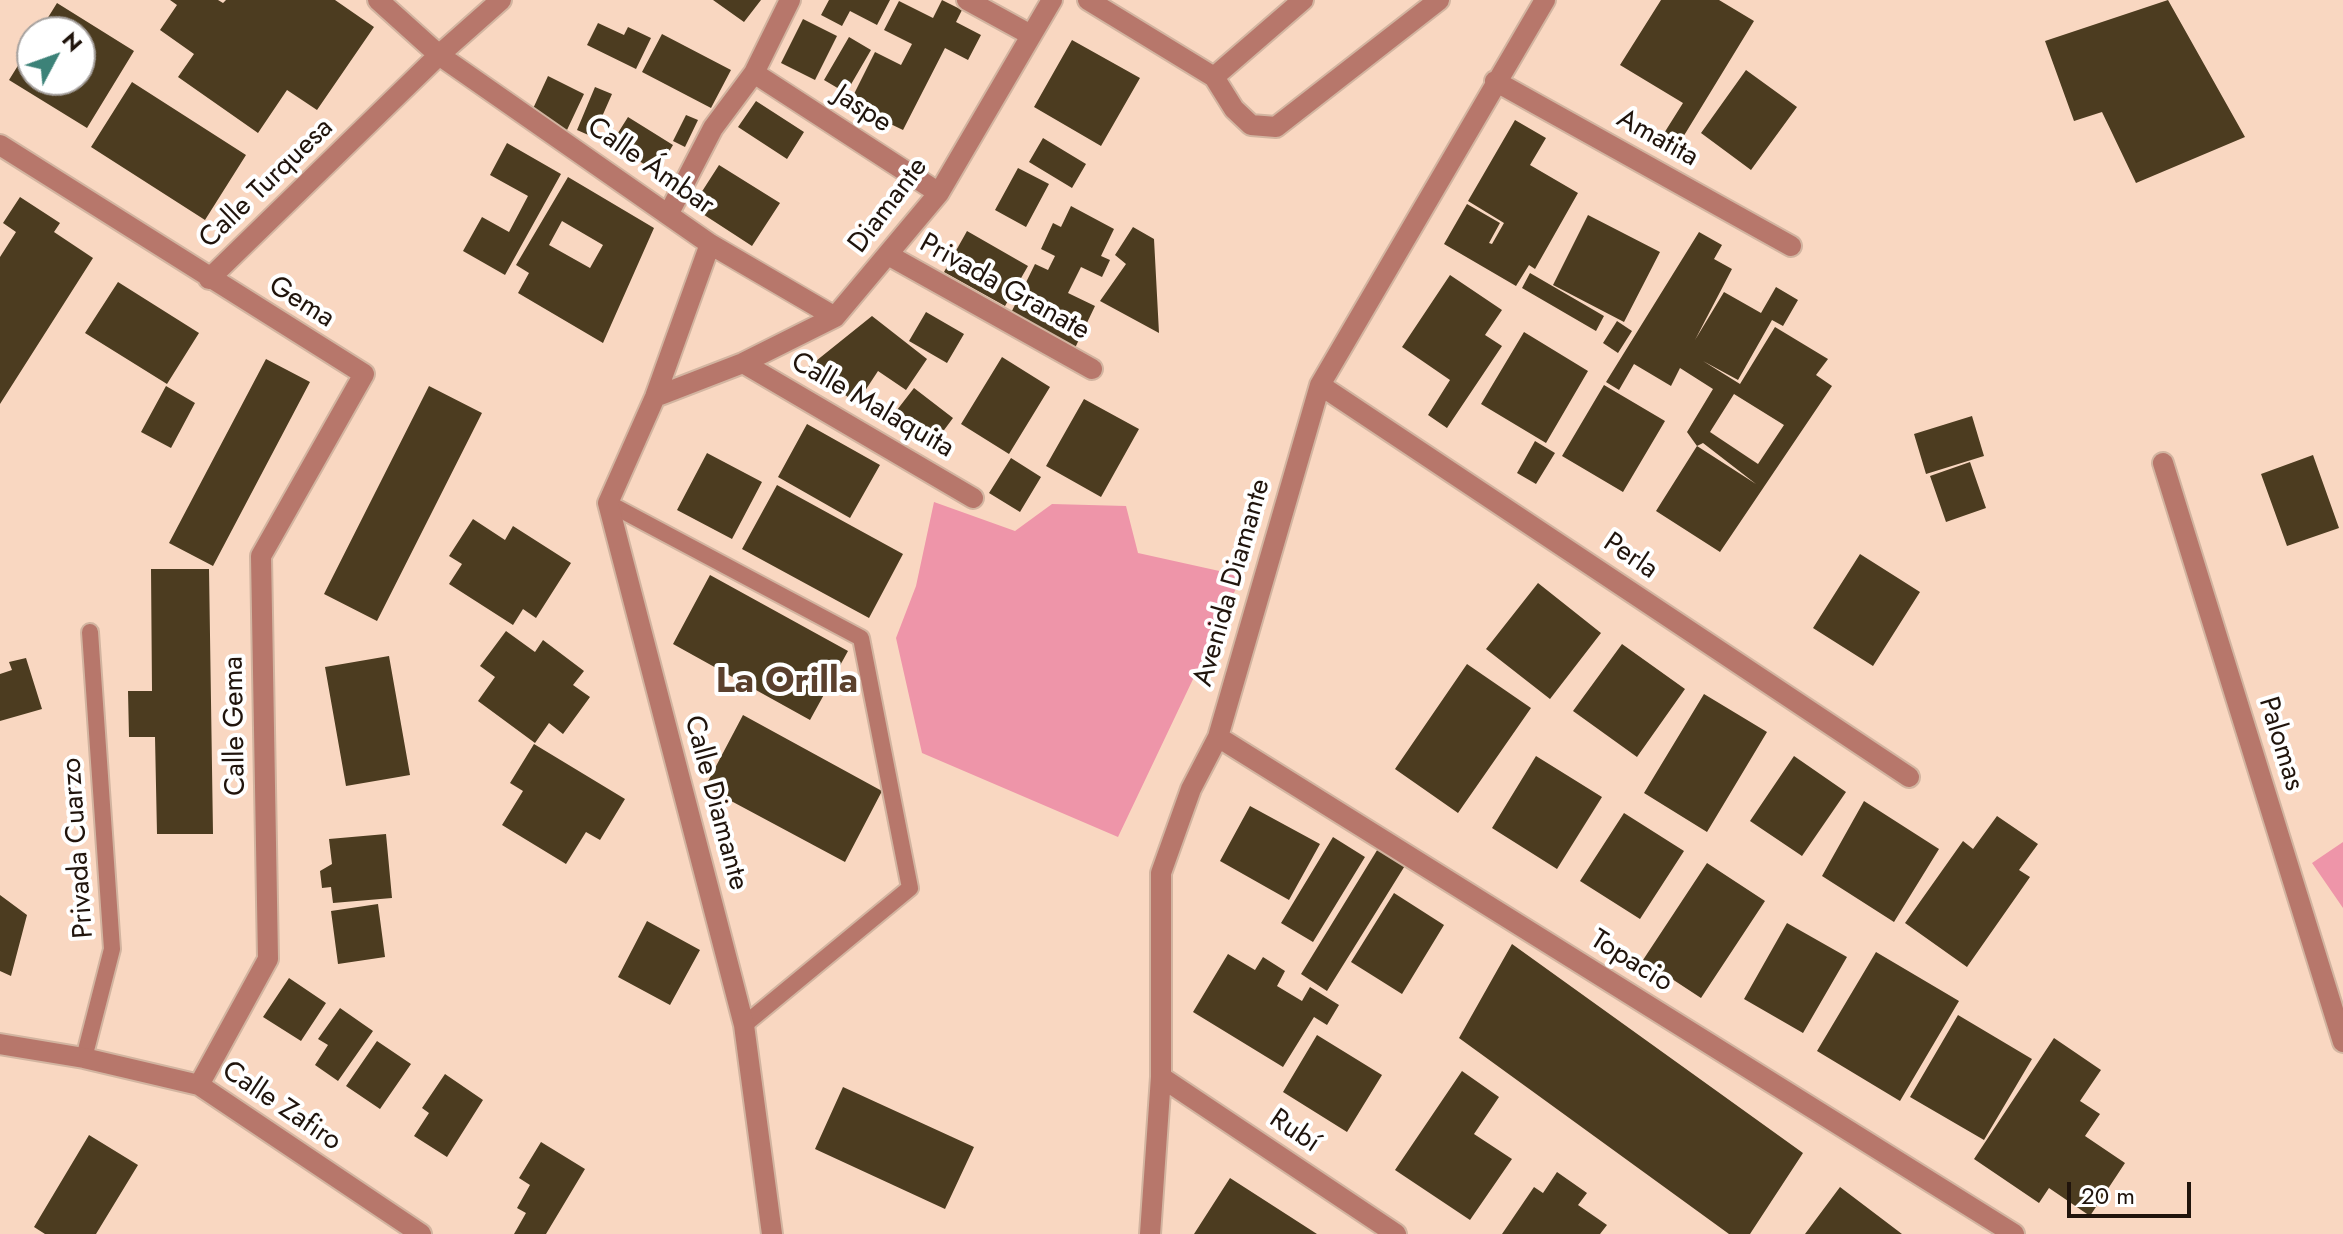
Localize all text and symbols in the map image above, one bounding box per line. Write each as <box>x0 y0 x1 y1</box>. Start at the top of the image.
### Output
north arrow <box>16 16 96 96</box>
text: N <box>55 24 90 59</box>
street label: Jaspe <box>827 79 897 141</box>
street label: Amatita <box>1610 103 1704 175</box>
street label: Calle Ámbar <box>580 111 720 223</box>
street label: Calle Turquesa <box>193 112 341 256</box>
street label: Diamante <box>842 152 936 260</box>
street label: Privada Granate <box>913 227 1095 349</box>
street label: Gema <box>262 270 340 336</box>
street label: Calle Malaquita <box>785 346 959 466</box>
street label: Avenida Diamante <box>1187 475 1279 691</box>
street label: Perla <box>1596 527 1664 587</box>
street label: Calle Gema <box>218 656 254 796</box>
district label: La Orilla <box>716 661 858 705</box>
street label: Palomas <box>2250 693 2310 795</box>
street label: Calle Diamante <box>676 712 754 894</box>
street label: Privada Cuarzo <box>56 757 102 939</box>
street label: Topacio <box>1584 924 1678 1000</box>
street label: Calle Zafiro <box>215 1055 347 1159</box>
street label: Rubí <box>1262 1103 1326 1161</box>
scale bar <box>2071 1166 2195 1216</box>
text: 20 m <box>2081 1178 2135 1213</box>

